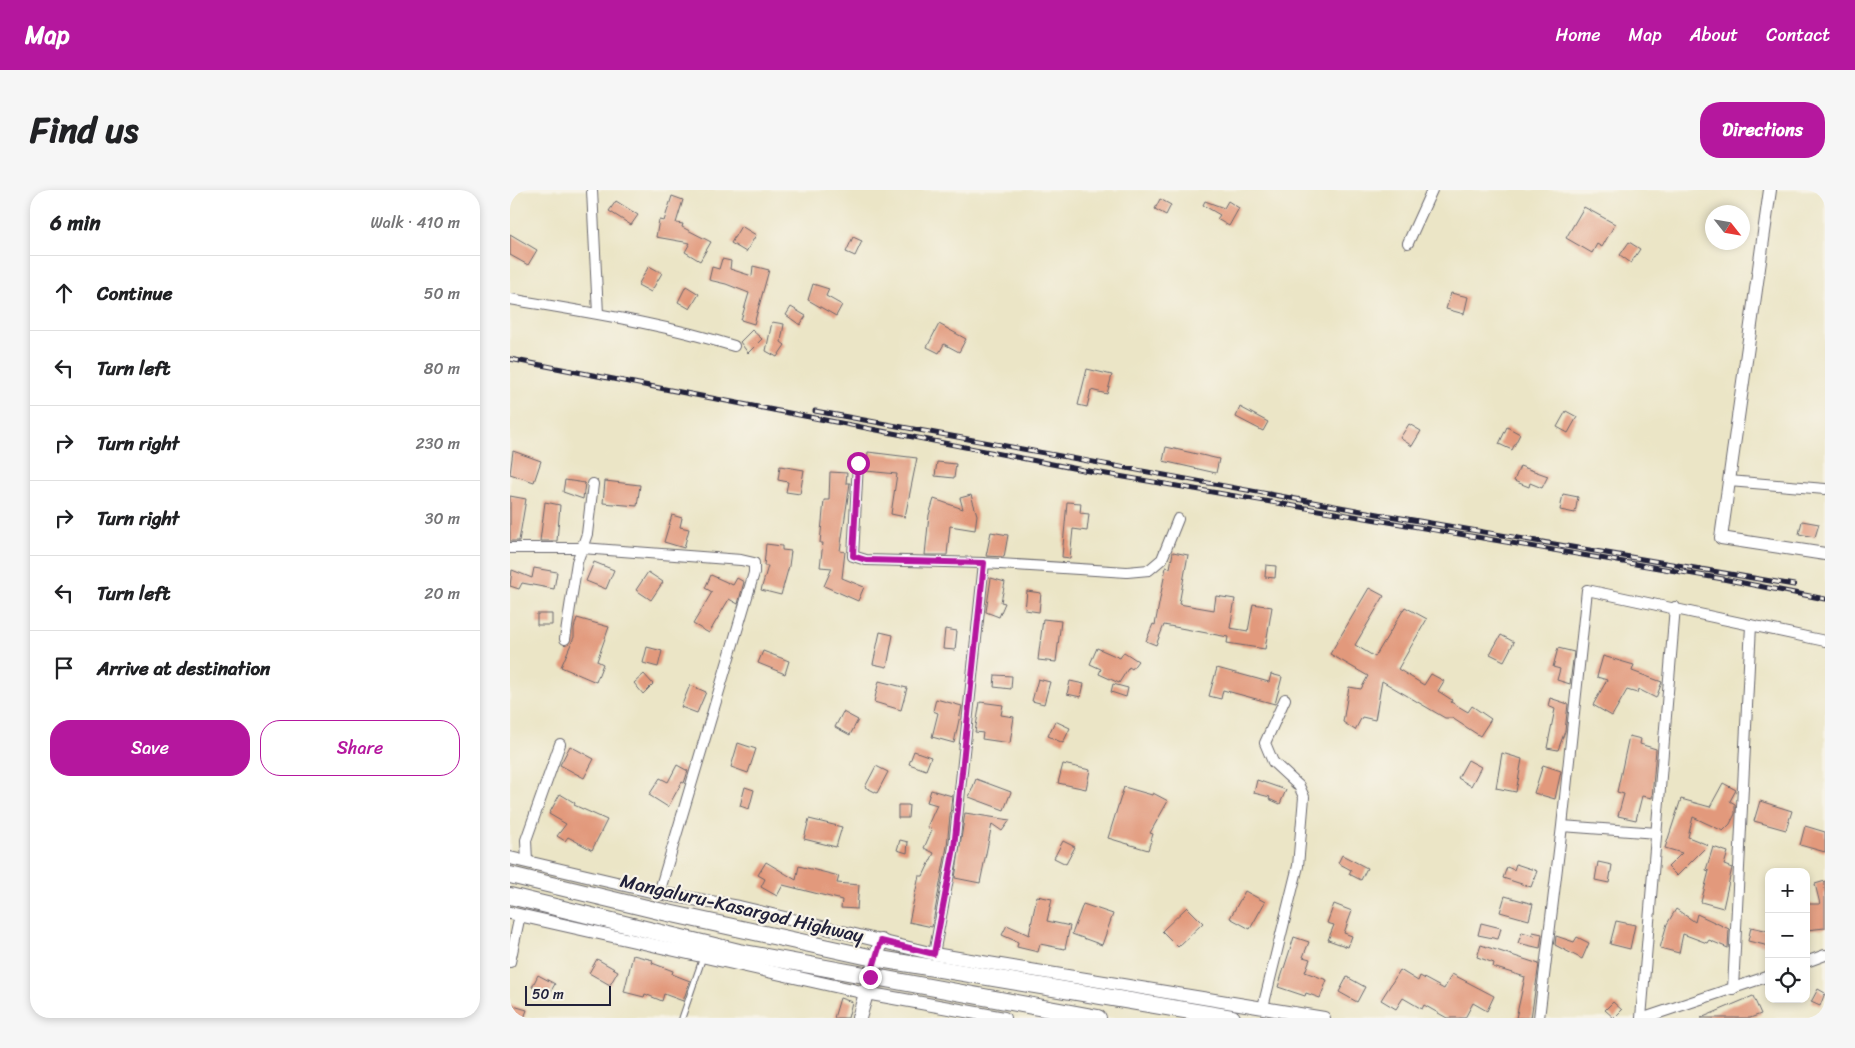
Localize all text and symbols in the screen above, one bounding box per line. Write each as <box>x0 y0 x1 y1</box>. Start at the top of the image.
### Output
text: Map <box>25 14 69 56</box>
text: Home <box>1556 19 1601 51</box>
text: Map <box>1629 19 1662 51</box>
text: About <box>1690 19 1738 51</box>
text: Contact <box>1766 19 1830 51</box>
text: Find us <box>30 99 138 161</box>
button: Directions <box>1700 102 1825 158</box>
text: 6 min <box>50 204 101 242</box>
north arrow <box>1705 205 1750 250</box>
text: Walk · 410 m <box>371 208 460 237</box>
text: Continue <box>97 277 173 310</box>
icon: ahead <box>50 279 78 307</box>
text: 50 m <box>424 279 460 308</box>
text: Turn left <box>97 352 170 385</box>
icon: left <box>50 354 78 382</box>
text: 80 m <box>424 354 460 383</box>
text: Turn right <box>97 427 179 460</box>
icon: right <box>50 429 78 457</box>
text: 230 m <box>415 429 460 458</box>
route start <box>847 452 870 475</box>
text: Turn right <box>97 502 179 535</box>
icon: right <box>50 504 78 532</box>
text: 30 m <box>425 504 460 533</box>
text: Turn left <box>97 577 170 610</box>
icon: left <box>50 579 78 607</box>
text: 20 m <box>424 579 460 608</box>
text: Arrive at destination <box>97 652 270 685</box>
icon: arrive <box>50 654 78 682</box>
button: Save <box>50 720 250 776</box>
button: Share <box>260 720 460 776</box>
street label: Mangaluru-Kasargod Highway <box>617 864 867 952</box>
map controls <box>1765 868 1810 1003</box>
button: + <box>1765 868 1810 913</box>
button: − <box>1765 913 1810 958</box>
button: locate <box>1765 958 1810 1003</box>
route end <box>859 966 882 989</box>
text: 50 m <box>532 982 564 1007</box>
scale bar <box>525 983 611 1006</box>

